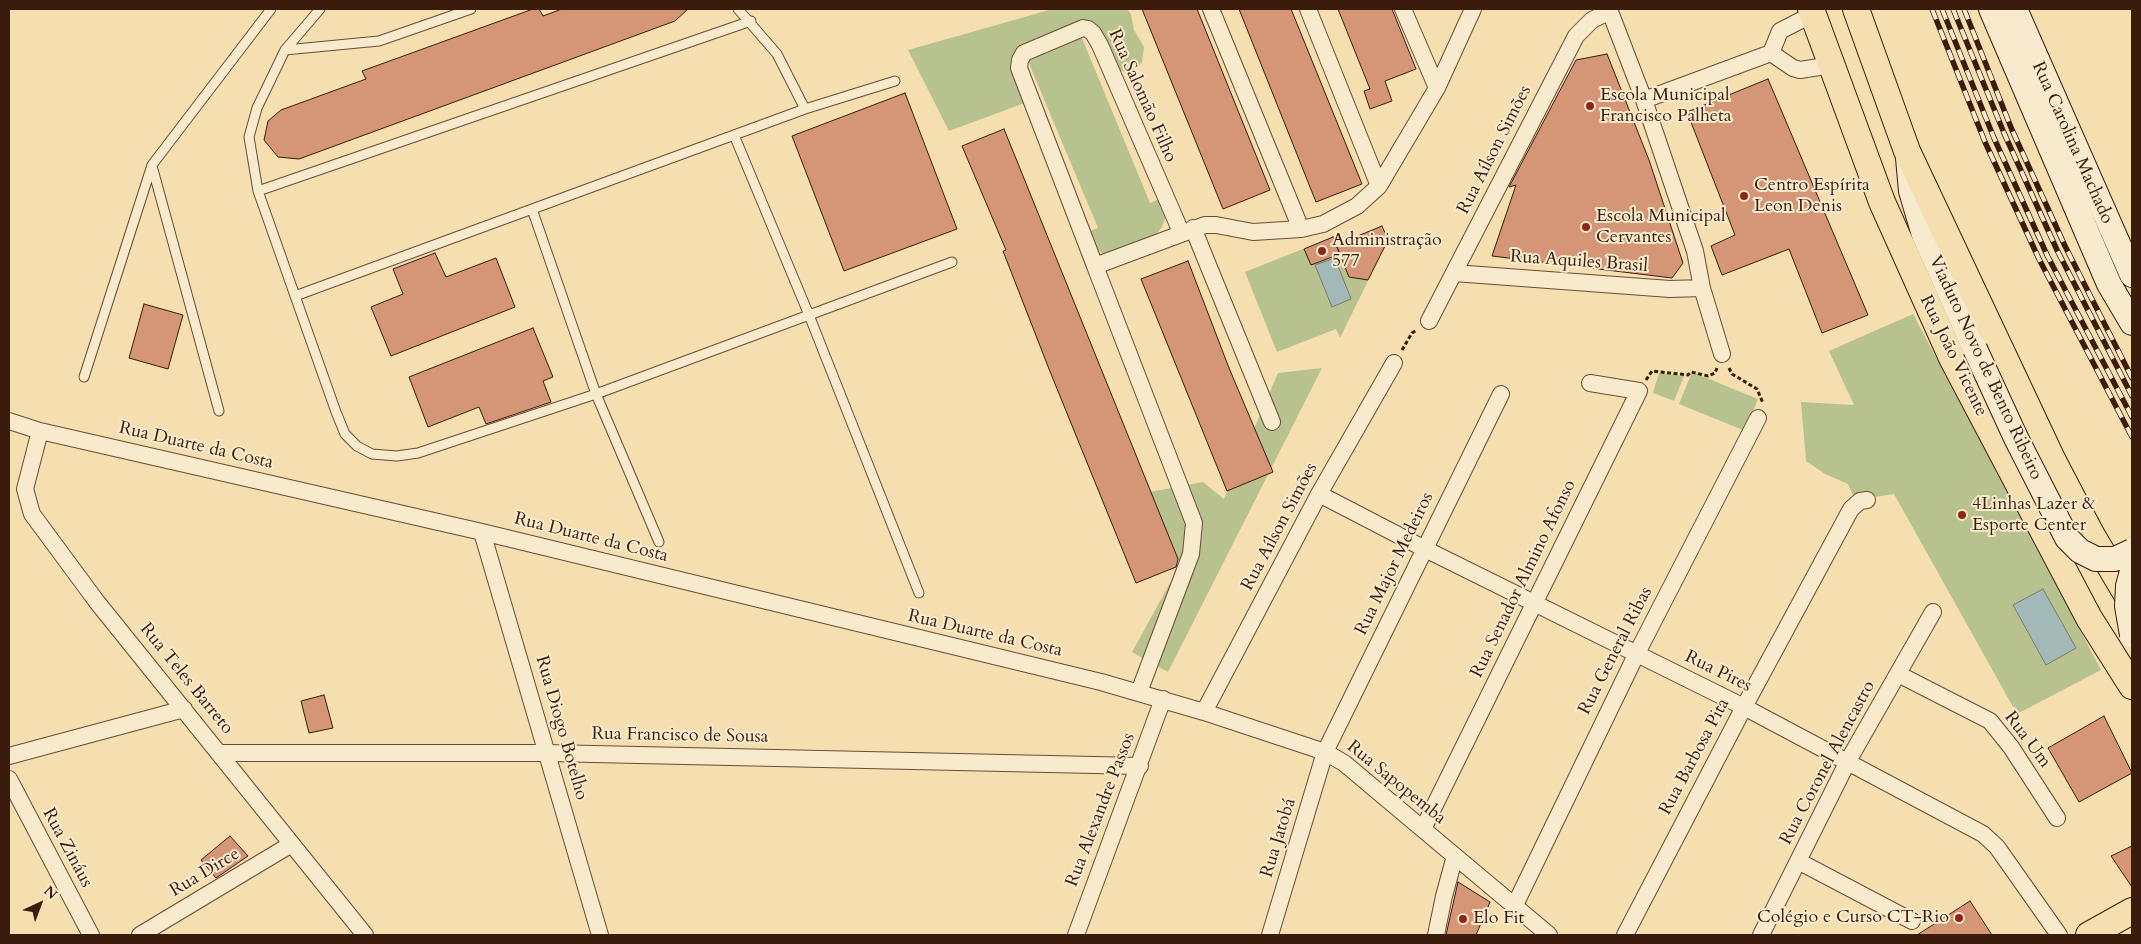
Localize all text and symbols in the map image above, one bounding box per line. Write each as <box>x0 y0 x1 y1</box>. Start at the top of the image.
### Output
street label: Rua Salomão Filho <box>1103 26 1181 166</box>
street label: Rua Carolina Machado <box>2027 59 2117 227</box>
street label: Rua Aílson Simões <box>1453 82 1537 218</box>
place label: Escola Municipal Francisco Palheta <box>1600 85 1731 128</box>
marker: Escola Municipal Francisco Palheta <box>1584 100 1596 112</box>
place label: Centro Espírita Leon Denis <box>1754 175 1870 218</box>
marker: Centro Espírita Leon Denis <box>1738 190 1750 202</box>
place label: Escola Municipal Cervantes <box>1596 206 1726 248</box>
marker: Escola Municipal Cervantes <box>1580 221 1592 233</box>
place label: Administração 577 <box>1332 230 1442 272</box>
marker: Administração 577 <box>1316 245 1328 257</box>
street label: Rua Aquiles Brasil <box>1509 246 1649 278</box>
street label: Viaduto Novo de Bento Ribeiro <box>1923 253 2047 483</box>
street label: Rua João Vicente <box>1914 292 1992 420</box>
street label: Rua Duarte da Costa <box>117 418 275 474</box>
street label: Rua Aílson Simões <box>1237 460 1323 594</box>
street label: Rua Senador Almino Afonso <box>1467 477 1581 681</box>
street label: Rua Major Medeiros <box>1351 489 1439 639</box>
place label: 4Linhas Lazer & Esporte Center <box>1972 494 2096 536</box>
street label: Rua Duarte da Costa <box>512 508 670 568</box>
marker: 4Linhas Lazer & Esporte Center <box>1956 509 1968 521</box>
street label: Rua General Ribas <box>1574 583 1658 719</box>
street label: Rua Duarte da Costa <box>906 606 1064 662</box>
street label: Rua Teles Barreto <box>135 619 237 739</box>
street label: Rua Pires <box>1681 647 1755 697</box>
street label: Rua Diogo Botelho <box>530 653 592 803</box>
street label: Rua Coronel Alencastro <box>1776 677 1880 849</box>
street label: Rua Barbosa Pita <box>1655 695 1735 819</box>
street label: Rua Um <box>1999 708 2055 772</box>
street label: Rua Francisco de Sousa <box>591 724 769 748</box>
street label: Rua Alexandre Passos <box>1062 730 1140 890</box>
street label: Rua Sapopemba <box>1342 736 1450 830</box>
street label: Rua Jatobá <box>1257 796 1301 880</box>
street label: Rua Zináus <box>37 805 97 891</box>
street label: Rua Dirce <box>166 844 244 902</box>
north arrow <box>15 879 65 929</box>
text: N <box>40 882 61 904</box>
place label: Colégio e Curso CT-Rio <box>1757 907 1949 929</box>
place label: Elo Fit <box>1473 908 1524 930</box>
marker: Colégio e Curso CT-Rio <box>1953 912 1965 924</box>
marker: Elo Fit <box>1457 913 1469 925</box>

